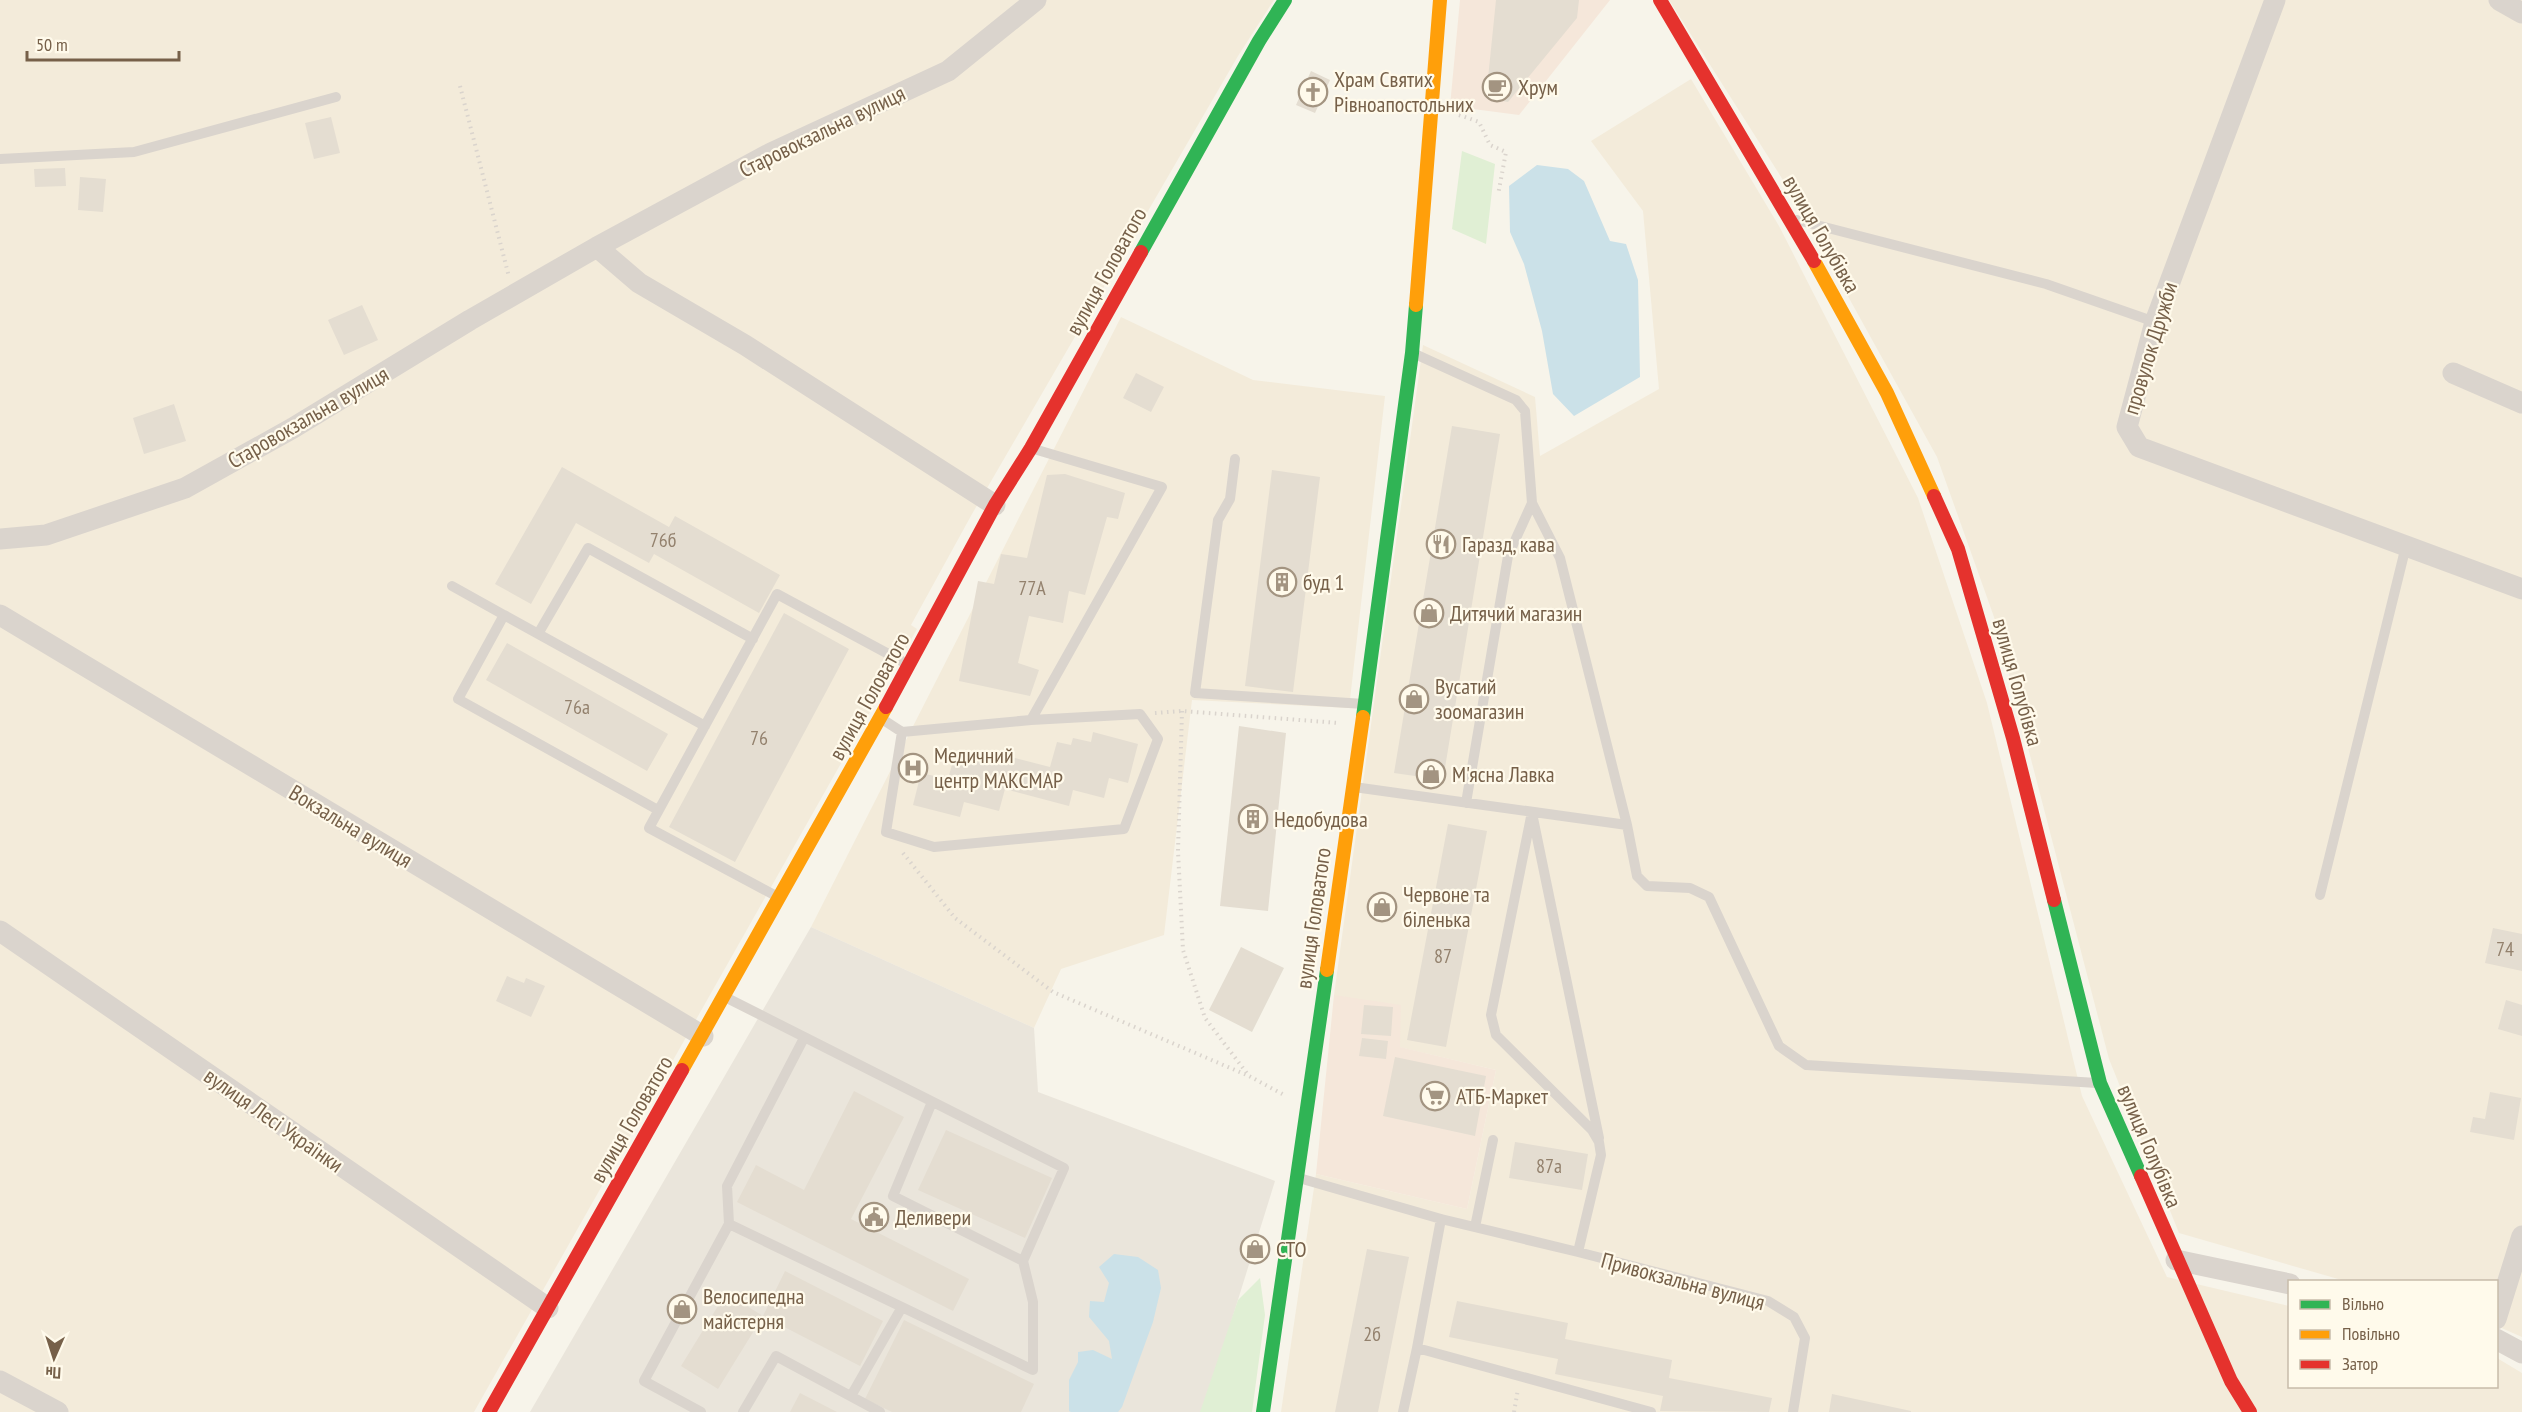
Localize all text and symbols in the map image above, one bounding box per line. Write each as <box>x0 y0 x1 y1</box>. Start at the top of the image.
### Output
scale bar <box>27 24 178 62</box>
text: 50 m <box>36 33 68 56</box>
place label: Храм Святих Рівноапостольних <box>1334 65 1474 118</box>
cafe icon: Хрум <box>1481 71 1513 103</box>
place label: Хрум <box>1518 73 1558 101</box>
church icon: Храм Святих Рівноапостольних <box>1297 76 1329 108</box>
street label: Старовокзальна вулиця <box>734 79 910 183</box>
street label: вулиця Голубівка <box>1777 170 1867 298</box>
street label: вулиця Головатого <box>1059 202 1153 340</box>
street label: провулок Дружби <box>2117 278 2183 418</box>
street label: Старовокзальна вулиця <box>223 360 393 474</box>
house number: 76б <box>650 527 676 553</box>
restaurant icon: Гаразд, кава <box>1425 528 1457 560</box>
place label: Гаразд, кава <box>1462 530 1555 558</box>
building icon: буд 1 <box>1266 566 1298 598</box>
place label: буд 1 <box>1303 568 1345 596</box>
house number: 77А <box>1018 575 1046 601</box>
shop icon: Дитячий магазин <box>1413 597 1445 629</box>
place label: Дитячий магазин <box>1450 599 1582 627</box>
street label: вулиця Голубівка <box>1986 615 2050 749</box>
street label: вулиця Головатого <box>822 627 916 765</box>
place label: Вусатий зоомагазин <box>1435 672 1524 725</box>
shop icon: Вусатий зоомагазин <box>1398 683 1430 715</box>
house number: 76а <box>564 694 590 720</box>
house number: 76 <box>750 725 768 751</box>
place label: Медичний центр МАКСМАР <box>934 741 1063 794</box>
hospital icon: Медичний центр МАКСМАР <box>897 752 929 784</box>
shop icon: М'ясна Лавка <box>1415 758 1447 790</box>
place label: М'ясна Лавка <box>1452 760 1555 788</box>
street label: Вокзальна вулиця <box>284 778 418 874</box>
building icon: Недобудова <box>1237 803 1269 835</box>
place label: Недобудова <box>1274 805 1368 833</box>
street label: вулиця Головатого <box>1289 846 1337 990</box>
place label: Червоне та біленька <box>1403 880 1490 933</box>
shop icon: Червоне та біленька <box>1366 891 1398 923</box>
house number: 74 <box>2496 936 2514 962</box>
house number: 87 <box>1434 943 1452 969</box>
street label: вулиця Головатого <box>583 1051 679 1187</box>
street label: вулиця Лесі Українки <box>199 1062 349 1178</box>
supermarket icon: АТБ-Маркет <box>1419 1080 1451 1112</box>
street label: вулиця Голубівка <box>2111 1080 2189 1212</box>
place label: АТБ-Маркет <box>1456 1082 1549 1110</box>
house number: 87а <box>1536 1153 1562 1179</box>
public building icon: Деливери <box>858 1201 890 1233</box>
place label: Деливери <box>895 1203 971 1231</box>
shop icon: СТО <box>1239 1233 1271 1265</box>
place label: СТО <box>1276 1235 1307 1263</box>
street label: Привокзальна вулиця <box>1598 1246 1768 1316</box>
legend <box>2288 1280 2498 1388</box>
place label: Велосипедна майстерня <box>703 1282 804 1335</box>
text: Вільно <box>2342 1292 2384 1315</box>
shop icon: Велосипедна майстерня <box>666 1293 698 1325</box>
house number: 2б <box>1363 1321 1381 1347</box>
text: Повільно <box>2342 1322 2400 1345</box>
north arrow <box>24 1328 84 1388</box>
text: Затор <box>2342 1352 2378 1375</box>
text: Пн <box>45 1363 61 1383</box>

